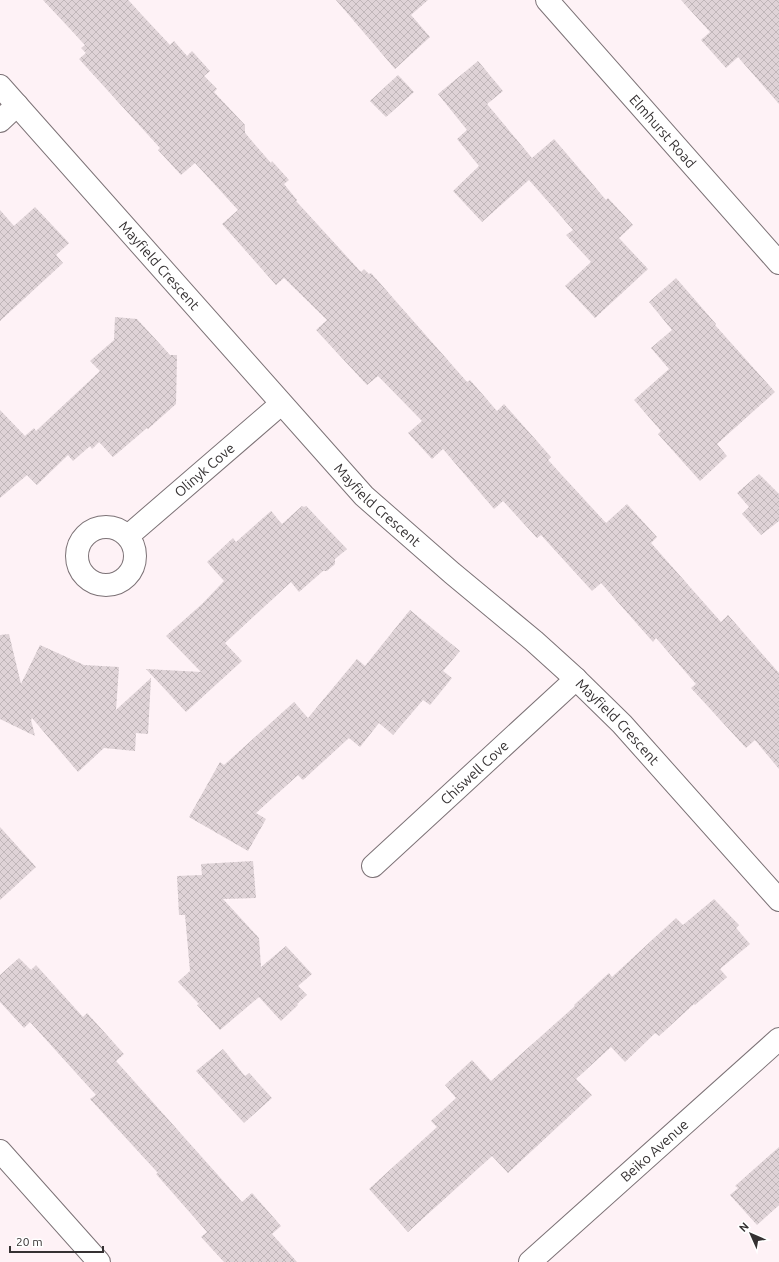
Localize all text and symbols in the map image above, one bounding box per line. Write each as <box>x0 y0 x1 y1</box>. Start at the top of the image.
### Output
street label: Elmhurst Road <box>626 91 699 171</box>
street label: Mayfield Crescent <box>116 218 203 313</box>
street label: Olinyk Cove <box>171 440 238 500</box>
street label: Mayfield Crescent <box>331 460 424 550</box>
street label: Mayfield Crescent <box>573 675 663 768</box>
street label: Chiswell Cove <box>437 737 512 808</box>
street label: Beiko Avenue <box>617 1116 692 1185</box>
north arrow <box>731 1214 771 1254</box>
text: N <box>737 1220 751 1234</box>
scale bar <box>10 1228 103 1254</box>
text: 20 m <box>16 1235 43 1248</box>

